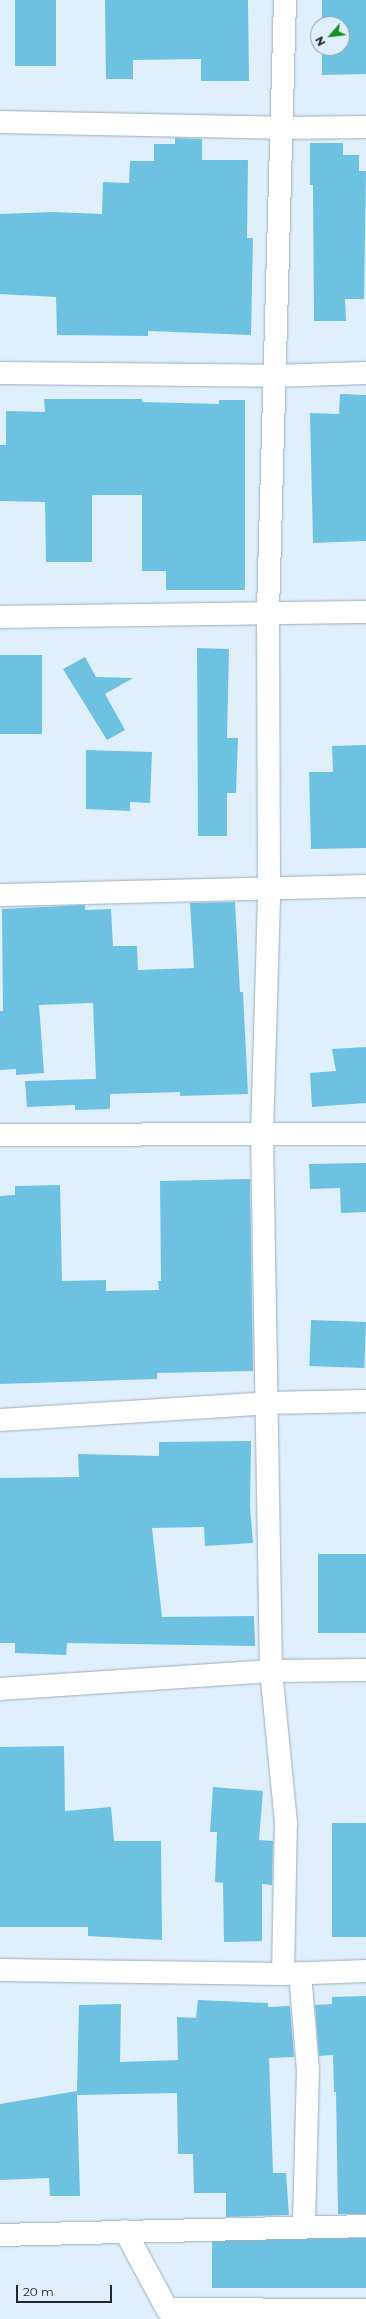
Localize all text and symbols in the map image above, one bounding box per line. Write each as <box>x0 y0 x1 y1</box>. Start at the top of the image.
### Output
north arrow <box>310 16 350 56</box>
text: N <box>312 34 329 48</box>
scale bar <box>18 2277 114 2303</box>
text: 20 m <box>23 2284 54 2299</box>

